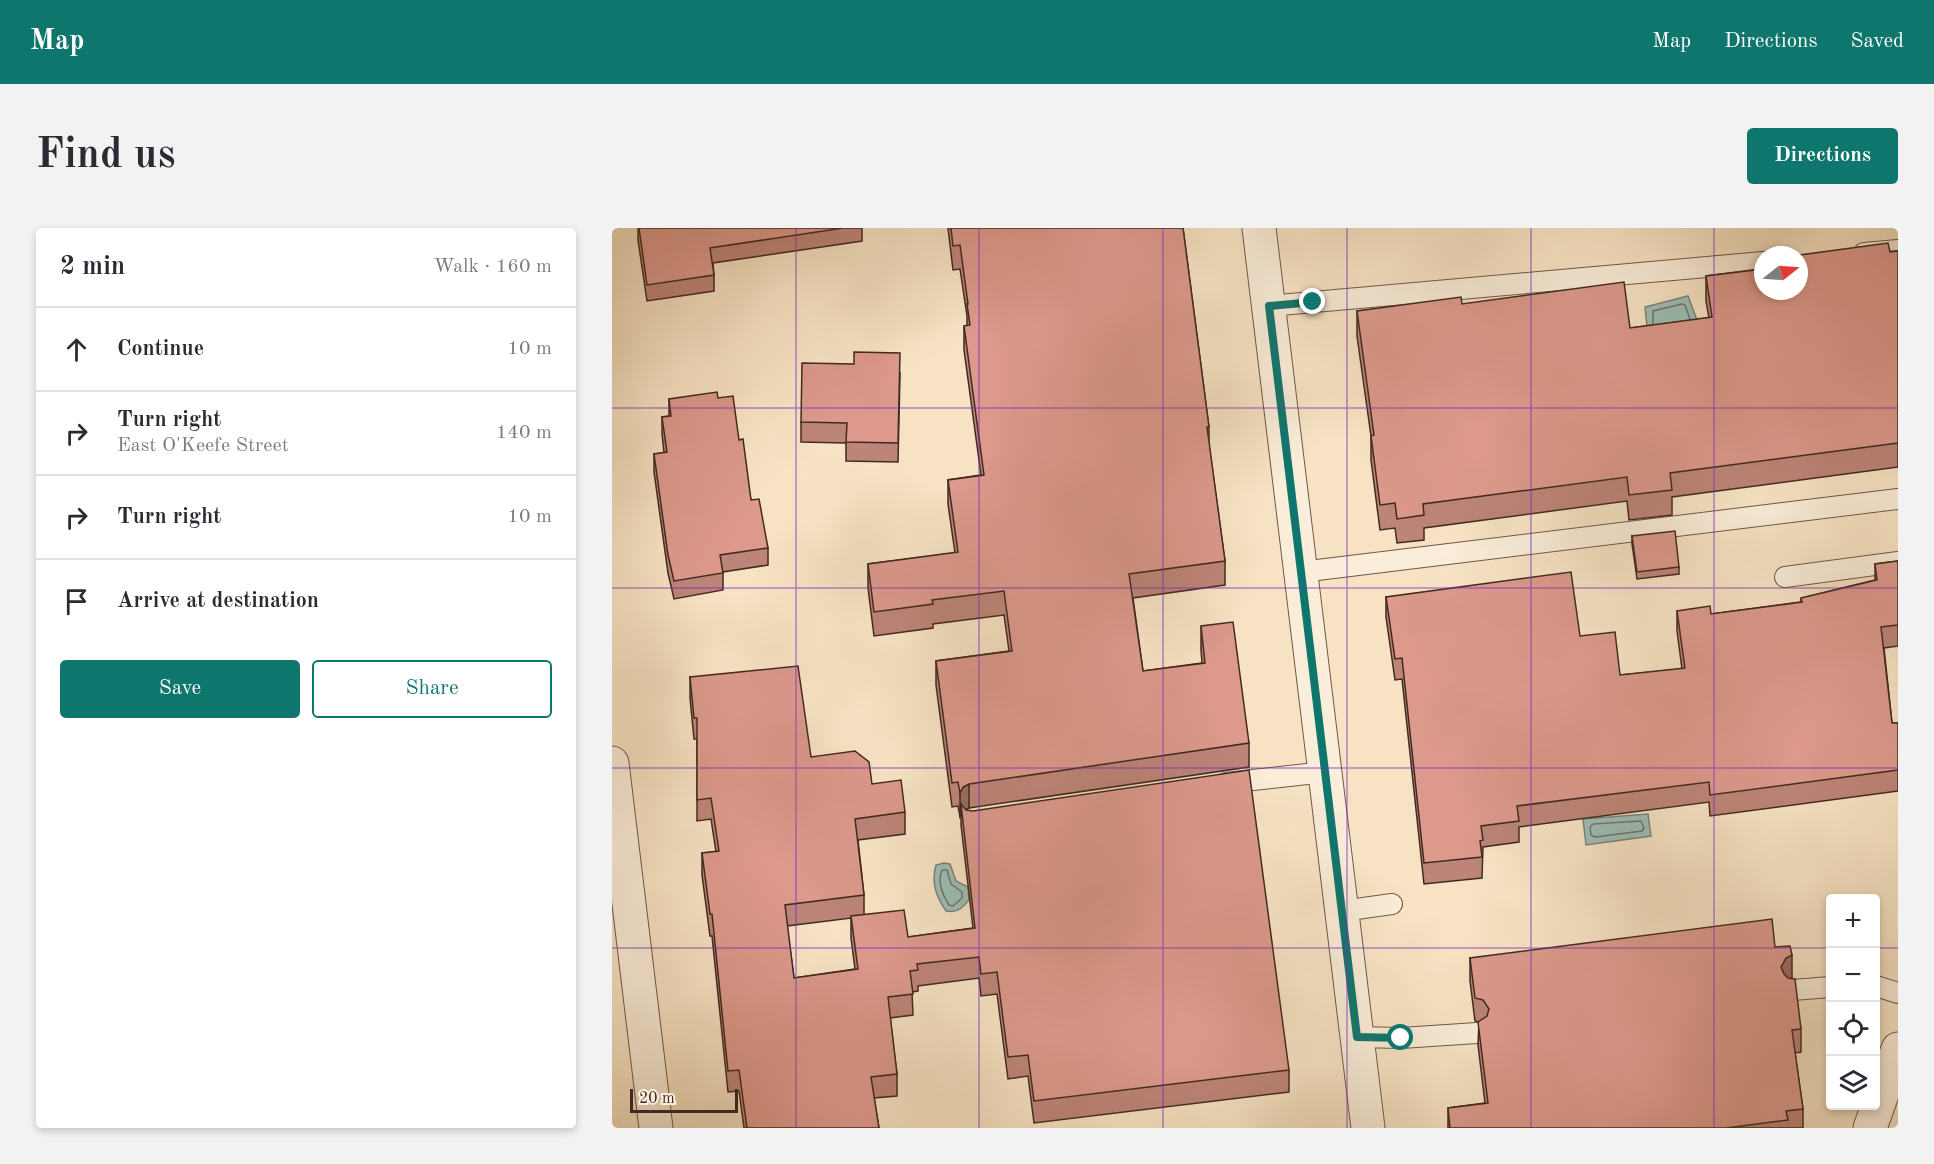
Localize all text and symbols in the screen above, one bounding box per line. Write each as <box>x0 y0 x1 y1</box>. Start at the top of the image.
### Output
text: Map <box>30 28 84 56</box>
text: Map <box>1652 31 1691 52</box>
text: Directions <box>1724 31 1818 52</box>
text: Saved <box>1851 31 1904 52</box>
button: Directions <box>1747 128 1898 184</box>
text: Find us <box>36 135 175 177</box>
north arrow <box>1754 246 1808 300</box>
text: 2 min <box>60 254 125 280</box>
text: Walk · 160 m <box>433 257 552 277</box>
route end <box>1299 288 1325 314</box>
icon: ahead <box>60 333 93 366</box>
text: Continue <box>117 338 204 360</box>
text: 10 m <box>507 339 552 359</box>
text: Turn right <box>117 409 221 431</box>
icon: right <box>60 417 93 450</box>
text: 140 m <box>496 423 552 443</box>
text: East O'Keefe Street <box>117 436 289 456</box>
icon: right <box>60 501 93 534</box>
text: Turn right <box>117 506 221 528</box>
text: 10 m <box>507 507 552 527</box>
icon: arrive <box>60 585 93 618</box>
text: Arrive at destination <box>117 590 319 612</box>
button: Save <box>60 660 300 718</box>
button: Share <box>312 660 552 718</box>
map controls <box>1826 894 1880 1110</box>
button: + <box>1826 894 1880 948</box>
button: − <box>1826 948 1880 1002</box>
button: locate <box>1826 1002 1880 1056</box>
route start <box>1387 1024 1413 1050</box>
button: layers <box>1826 1056 1880 1110</box>
scale bar <box>630 1086 738 1114</box>
text: 20 m <box>639 1091 675 1107</box>

